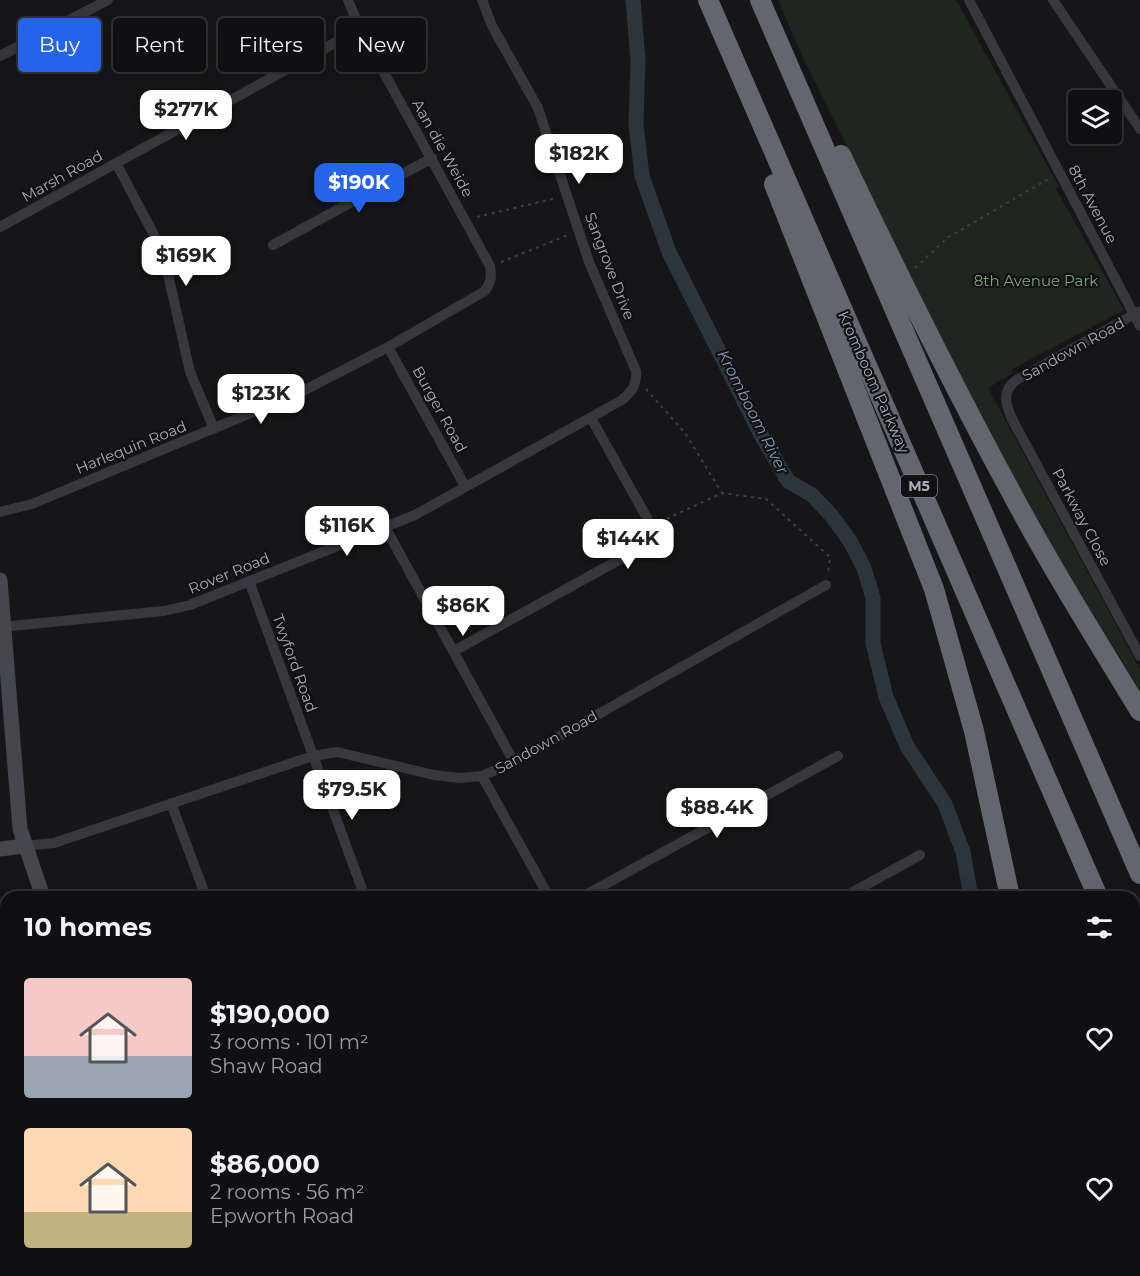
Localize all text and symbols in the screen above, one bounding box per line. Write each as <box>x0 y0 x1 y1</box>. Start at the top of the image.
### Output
chip: Buy <box>18 18 101 72</box>
chip: Rent <box>113 18 206 72</box>
chip: Filters <box>218 18 324 72</box>
chip: New <box>336 18 426 72</box>
pin: $277K <box>144 90 228 141</box>
map controls <box>1068 90 1122 144</box>
button: layers <box>1068 90 1122 144</box>
street label: Aan die Weide <box>408 96 478 200</box>
text: $277K <box>154 97 218 121</box>
pin: $182K <box>537 134 621 185</box>
text: $182K <box>549 141 609 165</box>
street label: Marsh Road <box>18 146 106 206</box>
street label: 8th Avenue <box>1064 161 1122 247</box>
pin: $190K <box>317 163 401 214</box>
text: $190K <box>328 170 390 194</box>
street label: Sangrove Drive <box>581 210 639 322</box>
pin: $169K <box>144 236 228 287</box>
text: $169K <box>156 243 216 267</box>
park label: 8th Avenue Park <box>974 271 1098 290</box>
street label: Kromboom Parkway <box>834 308 914 457</box>
street label: Sandown Road <box>1019 313 1127 385</box>
water label: Kromboom River <box>713 347 793 478</box>
street label: Burger Road <box>408 363 472 455</box>
pin: $123K <box>219 374 303 425</box>
text: $123K <box>232 381 290 405</box>
street label: Harlequin Road <box>73 416 189 478</box>
street label: Parkway Close <box>1048 465 1116 569</box>
road number: M5 <box>901 475 937 497</box>
pin: $116K <box>305 506 389 557</box>
text: $116K <box>319 513 375 537</box>
pin: $144K <box>586 519 670 570</box>
text: $144K <box>597 526 659 550</box>
street label: Rover Road <box>185 548 273 598</box>
pin: $86K <box>427 586 499 637</box>
text: $86K <box>436 593 490 617</box>
street label: Twyford Road <box>268 611 322 715</box>
street label: Sandown Road <box>492 706 600 778</box>
pin: $79.5K <box>303 770 401 821</box>
text: $79.5K <box>317 777 387 801</box>
pin: $88.4K <box>668 788 766 839</box>
text: $88.4K <box>680 795 754 819</box>
text: 10 homes <box>24 911 152 943</box>
icon: filters <box>1083 911 1116 944</box>
text: $190,000 <box>210 998 330 1030</box>
icon: home <box>72 1002 144 1074</box>
icon: heart <box>1083 1022 1116 1055</box>
text: 3 rooms · 101 m² <box>210 1030 369 1054</box>
text: Shaw Road <box>210 1054 323 1078</box>
text: $86,000 <box>210 1148 320 1180</box>
icon: home <box>72 1152 144 1224</box>
icon: heart <box>1083 1172 1116 1205</box>
text: 2 rooms · 56 m² <box>210 1180 365 1204</box>
text: Epworth Road <box>210 1204 354 1228</box>

